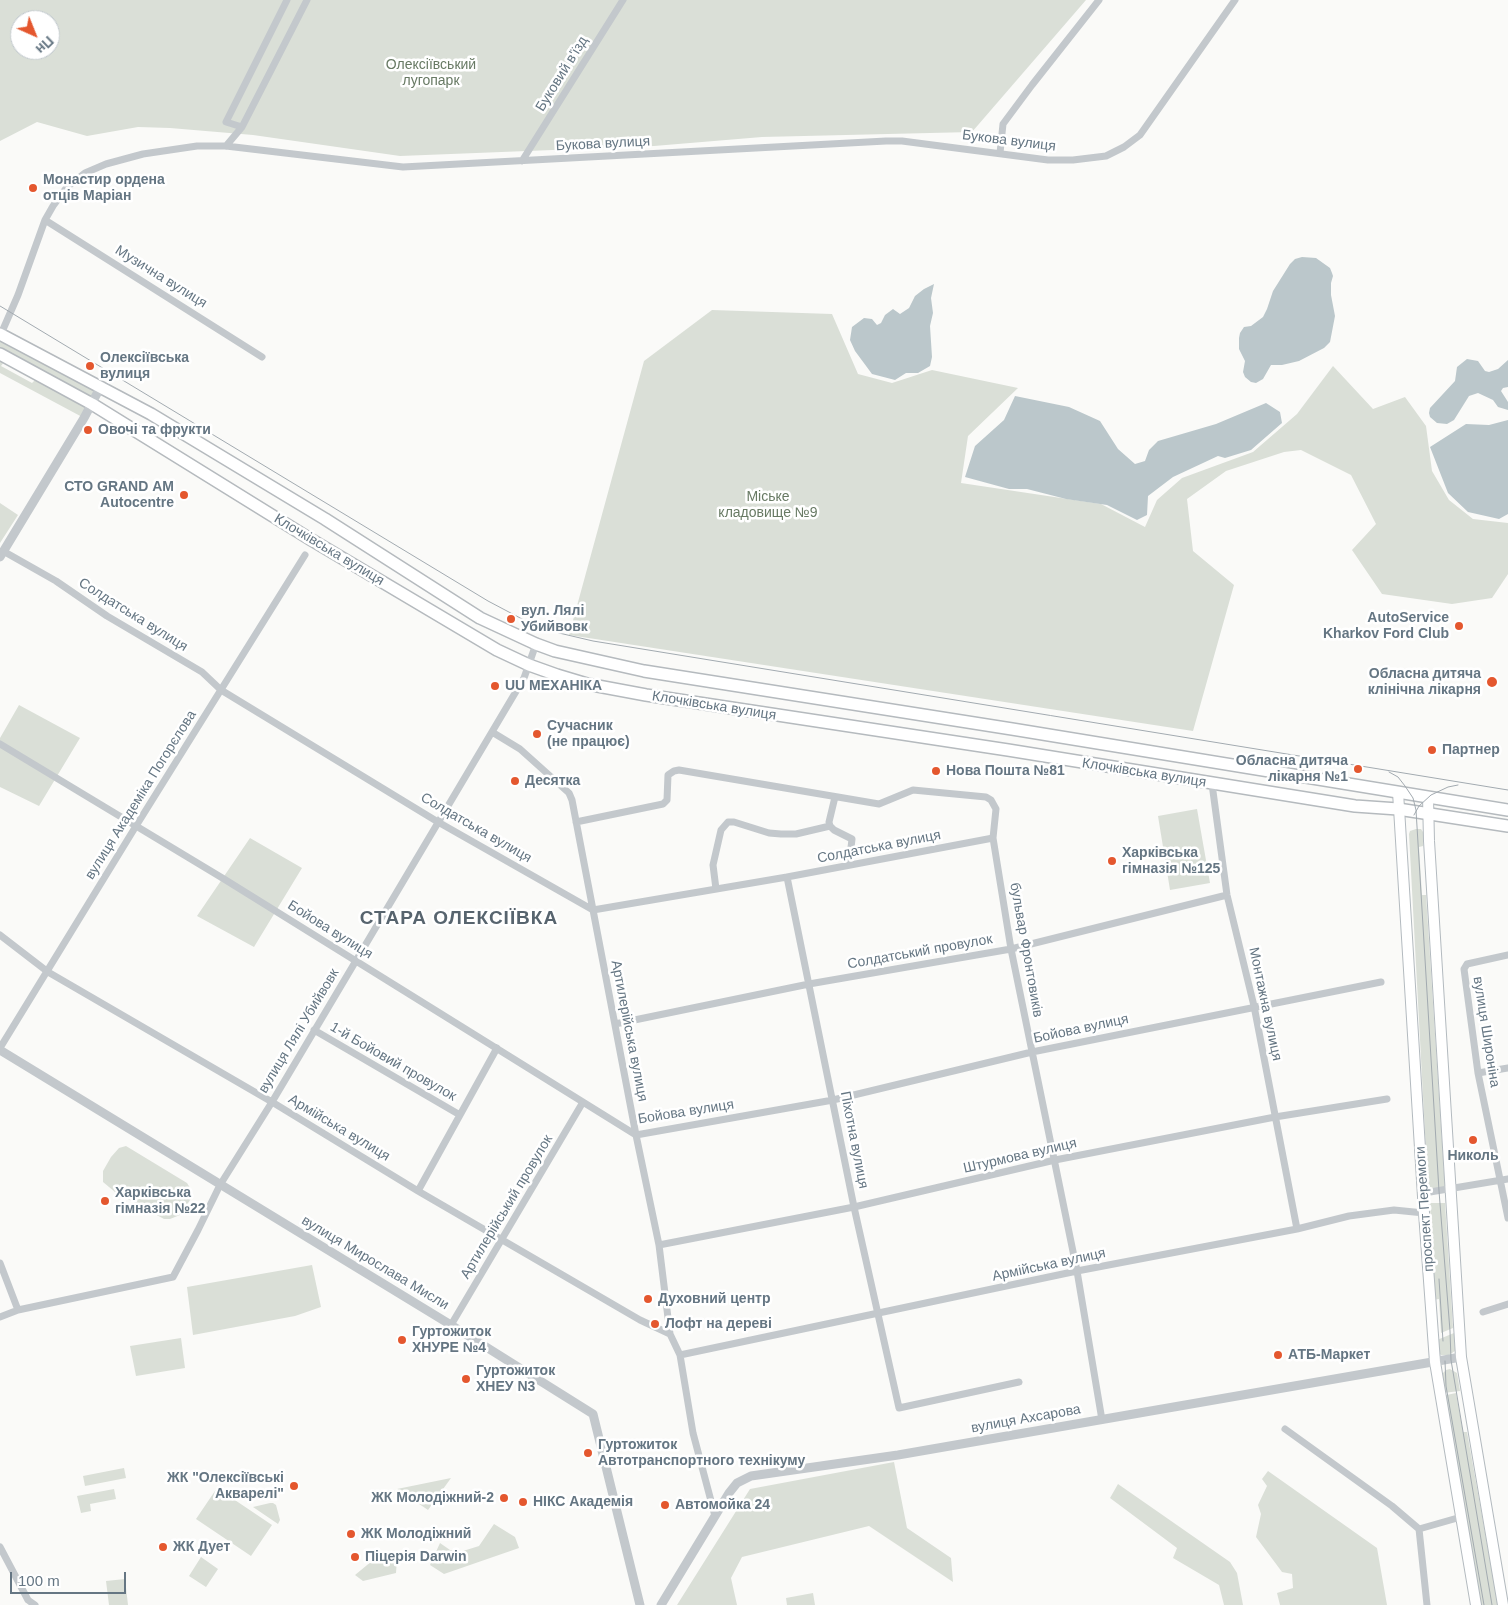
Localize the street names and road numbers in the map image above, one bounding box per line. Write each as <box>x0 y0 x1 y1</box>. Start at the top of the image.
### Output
street label: Буковий в'їзд <box>532 33 592 115</box>
street label: Букова вулиця <box>961 127 1057 155</box>
street label: Букова вулиця <box>555 133 651 155</box>
street label: Музична вулиця <box>112 242 210 312</box>
street label: Клочківська вулиця <box>271 510 387 590</box>
street label: Солдатська вулиця <box>75 575 191 655</box>
street label: Клочківська вулиця <box>651 688 777 724</box>
street label: вулиця Академіка Погорєлова <box>82 707 200 883</box>
street label: Клочківська вулиця <box>1081 755 1207 791</box>
street label: Солдатська вулиця <box>417 789 535 867</box>
street label: Солдатська вулиця <box>816 827 942 867</box>
street label: бульвар Фронтовиків <box>1006 881 1046 1019</box>
street label: Бойова вулиця <box>284 897 376 963</box>
street label: Солдатський провулок <box>846 931 994 973</box>
street label: Монтажна вулиця <box>1245 946 1285 1062</box>
street label: Артилерійська вулиця <box>607 959 651 1103</box>
street label: вулиця Лялі Убийвовк <box>255 966 343 1096</box>
street label: вулиця Широніна <box>1469 975 1503 1089</box>
street label: Бойова вулиця <box>1032 1011 1130 1047</box>
street label: 1-й Бойовий провулок <box>327 1019 459 1105</box>
street label: Піхотна вулиця <box>836 1090 872 1190</box>
street label: Армійська вулиця <box>285 1091 393 1165</box>
street label: Бойова вулиця <box>637 1096 735 1128</box>
street label: Артилерійський провулок <box>457 1132 557 1282</box>
street label: Штурмова вулиця <box>962 1135 1078 1177</box>
street label: проспект Перемоги <box>1412 1146 1438 1272</box>
street label: вулиця Мирослава Мисли <box>298 1212 452 1314</box>
street label: Армійська вулиця <box>991 1245 1107 1285</box>
street label: вулиця Ахсарова <box>970 1401 1082 1437</box>

